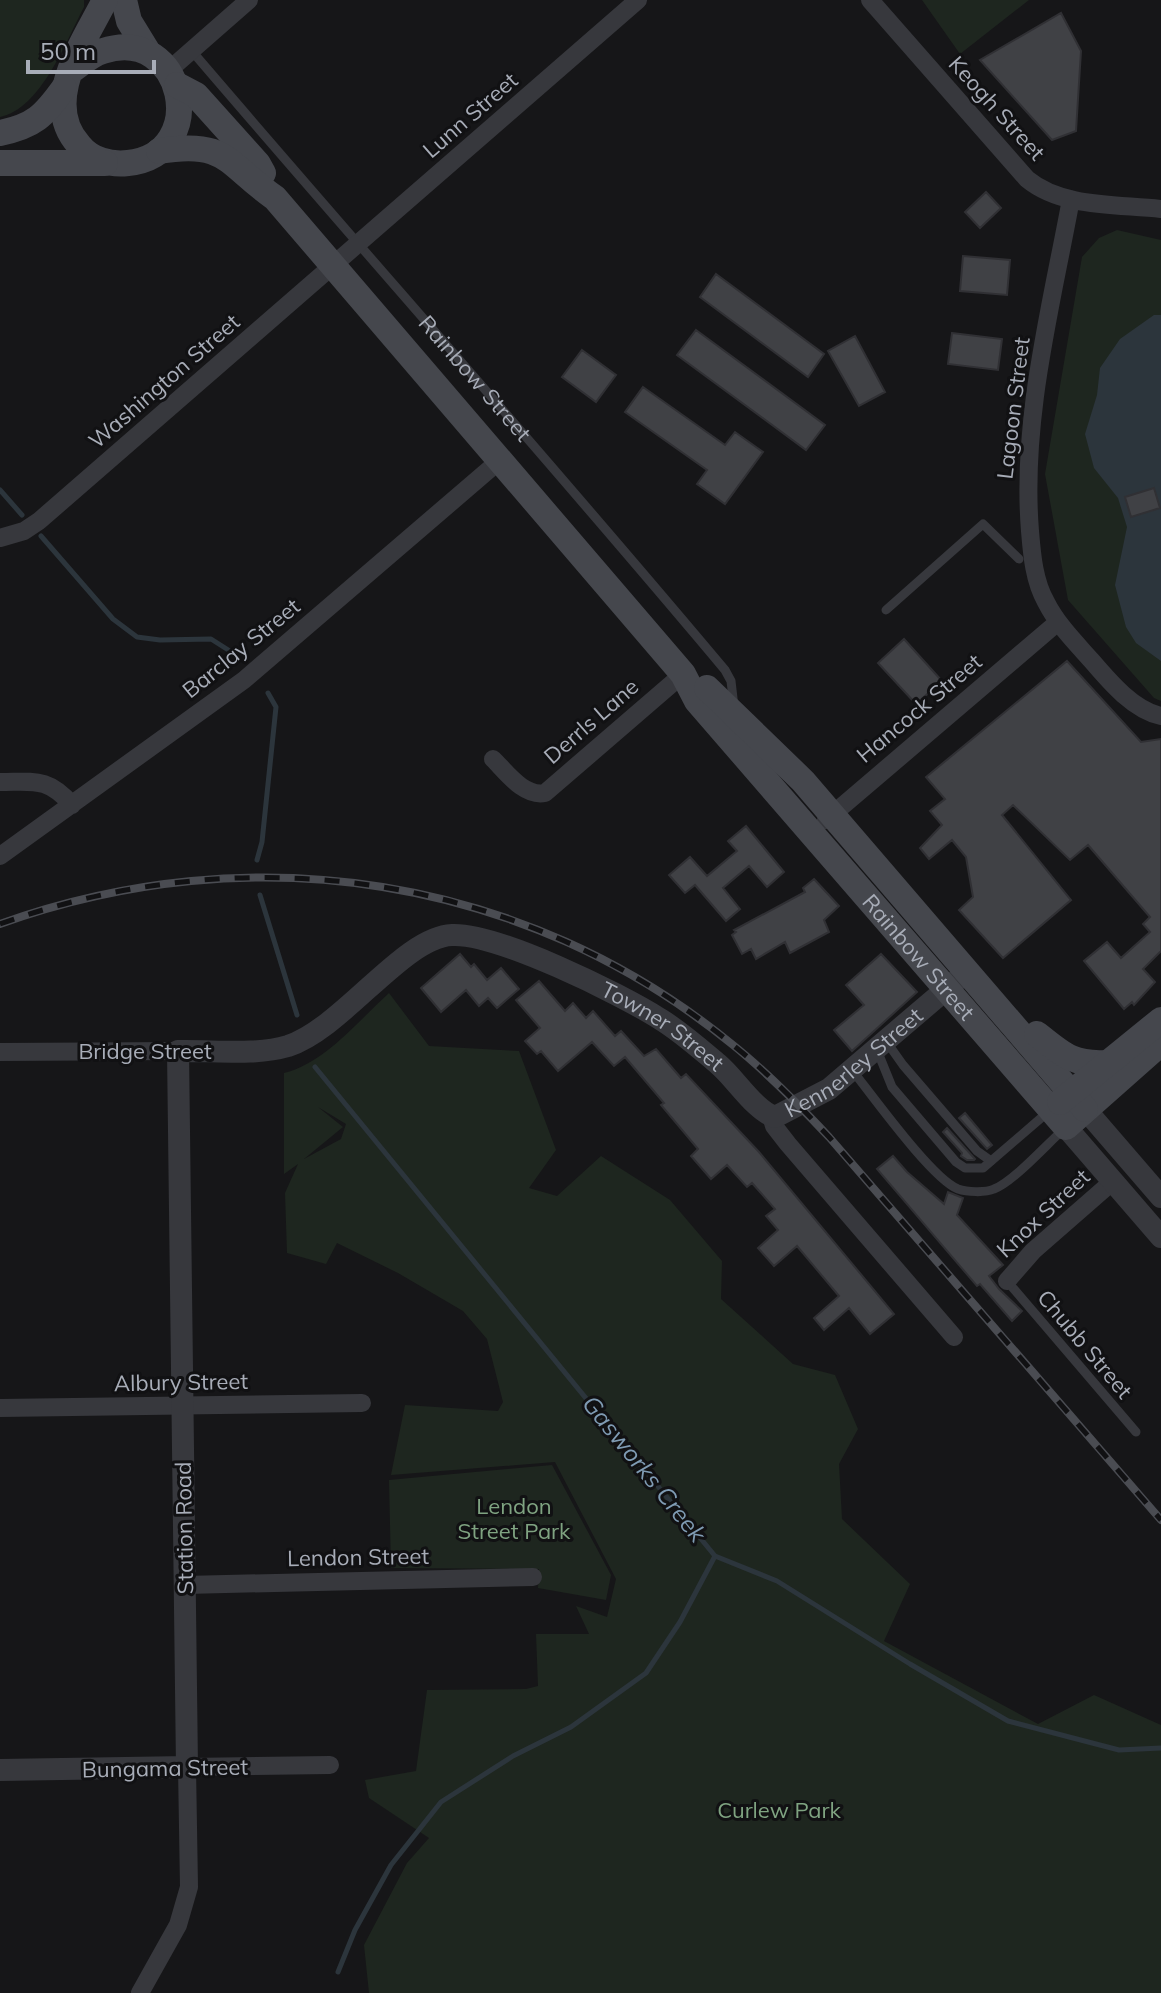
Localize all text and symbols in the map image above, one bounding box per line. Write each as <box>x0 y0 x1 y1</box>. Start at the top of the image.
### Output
scale bar <box>28 24 154 74</box>
text: 50 m <box>40 36 96 66</box>
street label: Keogh Street <box>943 50 1051 166</box>
street label: Lunn Street <box>417 66 523 164</box>
street label: Washington Street <box>83 308 246 454</box>
street label: Rainbow Street <box>413 309 538 447</box>
street label: Lagoon Street <box>990 335 1036 481</box>
street label: Barclay Street <box>176 592 306 704</box>
street label: Hancock Street <box>851 647 988 769</box>
street label: Derrls Lane <box>538 672 644 770</box>
street label: Rainbow Street <box>856 888 981 1026</box>
street label: Towner Street <box>597 975 730 1077</box>
street label: Kennerley Street <box>780 1001 929 1124</box>
street label: Bridge Street <box>78 1037 212 1065</box>
street label: Knox Street <box>990 1162 1096 1263</box>
street label: Chubb Street <box>1031 1284 1139 1404</box>
street label: Albury Street <box>114 1367 249 1397</box>
water label: Gasworks Creek <box>576 1389 714 1548</box>
street label: Station Road <box>169 1461 199 1595</box>
park label: Lendon Street Park <box>458 1492 571 1545</box>
street label: Lendon Street <box>287 1542 430 1572</box>
street label: Bungama Street <box>82 1753 249 1783</box>
park label: Curlew Park <box>717 1796 842 1824</box>

